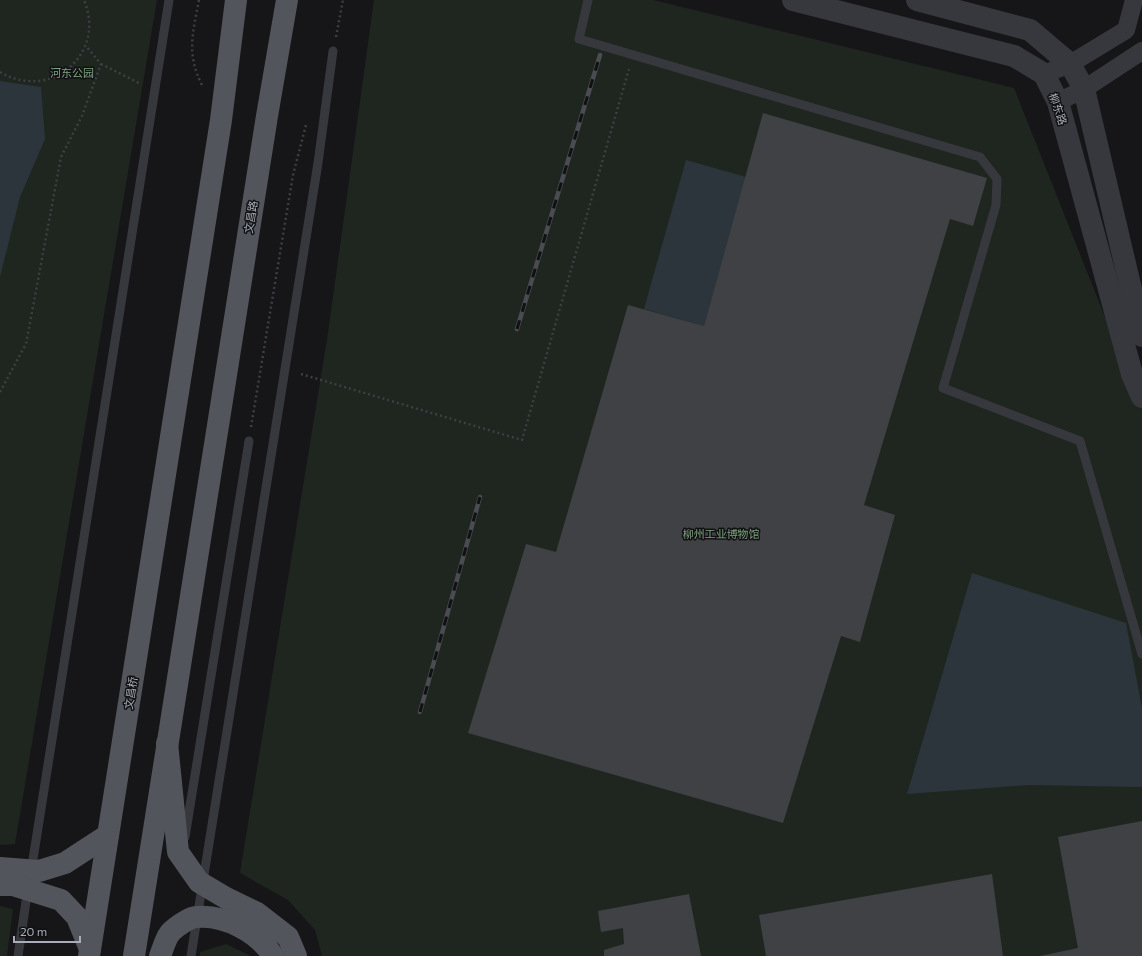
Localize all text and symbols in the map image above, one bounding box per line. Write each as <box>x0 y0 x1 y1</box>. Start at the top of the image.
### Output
park label: 河东公园 <box>50 66 94 79</box>
street label: 柳东路 <box>1047 91 1070 127</box>
street label: 文昌路 <box>242 200 260 234</box>
park label: 柳州工业博物馆 <box>683 527 760 540</box>
street label: 文昌桥 <box>122 676 140 710</box>
scale bar <box>14 918 80 944</box>
text: 20 m <box>20 924 47 938</box>

